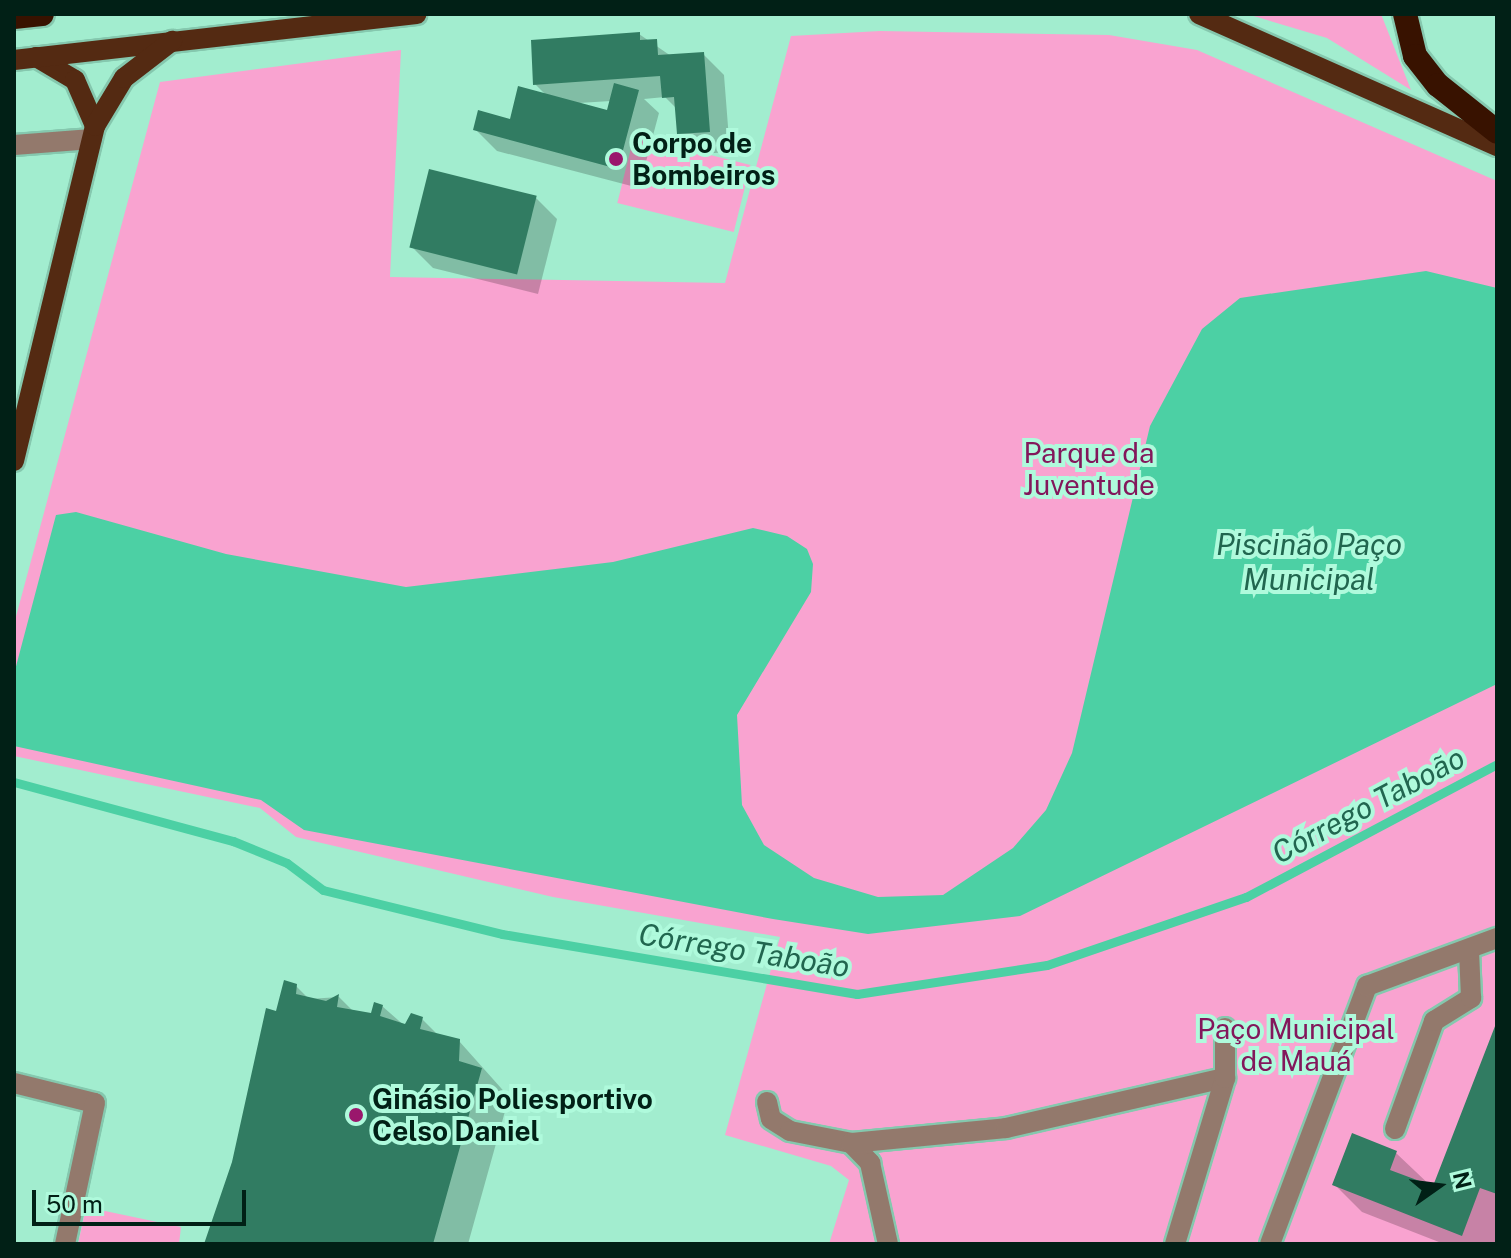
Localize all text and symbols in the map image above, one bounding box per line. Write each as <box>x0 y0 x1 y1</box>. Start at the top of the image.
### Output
place label: Corpo de Bombeiros <box>632 126 776 192</box>
marker: Corpo de Bombeiros <box>607 150 625 168</box>
park label: Parque da Juventude <box>1023 436 1155 502</box>
water label: Piscinão Paço Municipal <box>1216 526 1402 596</box>
water label: Córrego Taboão <box>1265 739 1471 871</box>
water label: Córrego Taboão <box>636 916 852 984</box>
park label: Paço Municipal de Mauá <box>1197 1012 1395 1078</box>
place label: Ginásio Poliesportivo Celso Daniel <box>372 1082 653 1148</box>
marker: Ginásio Poliesportivo Celso Daniel <box>347 1106 365 1124</box>
north arrow <box>1399 1146 1479 1226</box>
text: N <box>1448 1169 1477 1192</box>
scale bar <box>36 1174 250 1224</box>
text: 50 m <box>46 1190 103 1218</box>

